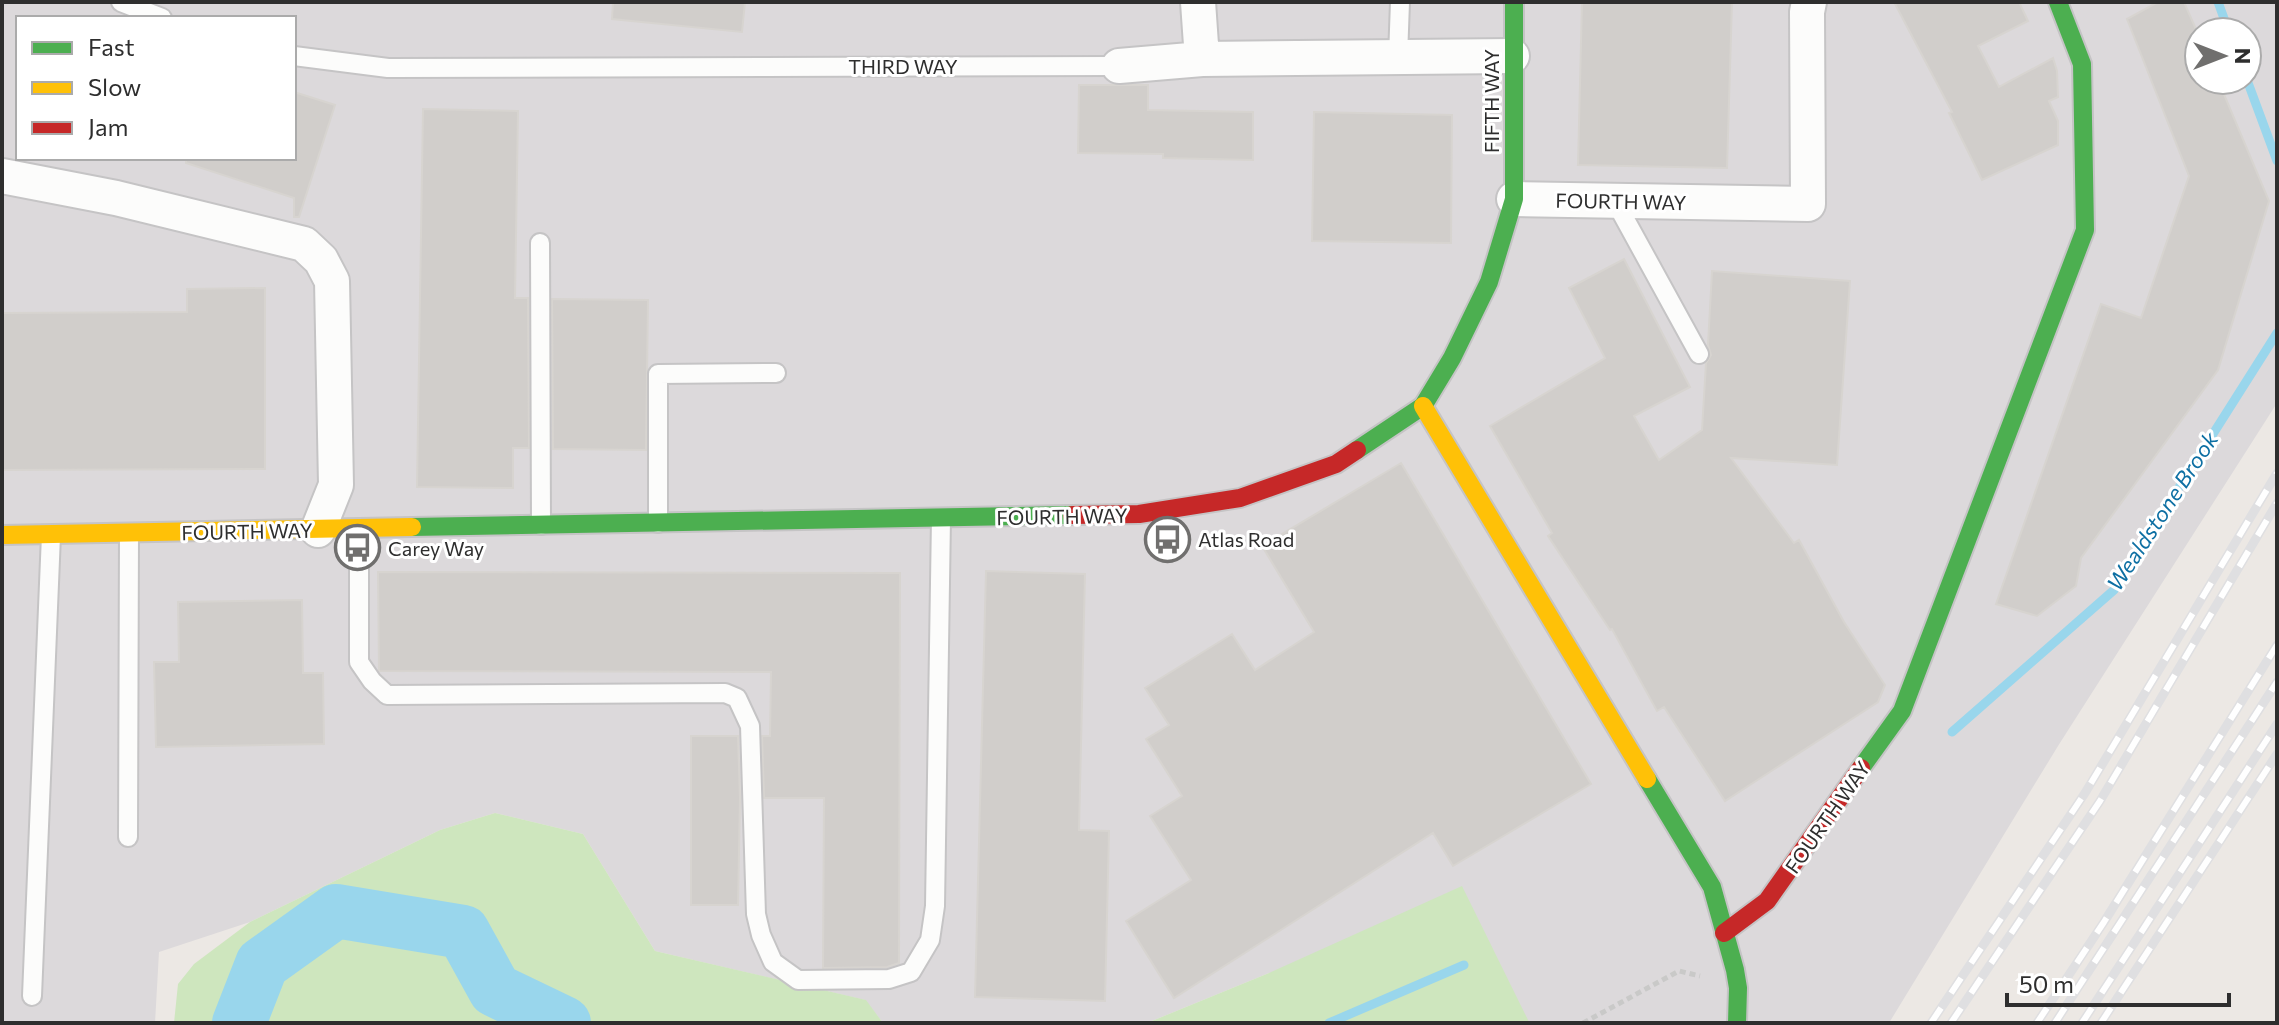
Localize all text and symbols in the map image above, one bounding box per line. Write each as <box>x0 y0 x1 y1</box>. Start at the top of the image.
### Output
legend <box>16 16 296 160</box>
north arrow <box>2183 16 2263 96</box>
text: Fast <box>88 32 135 61</box>
text: N <box>2230 48 2257 64</box>
street label: FIFTH WAY <box>1479 49 1503 153</box>
street label: THIRD WAY <box>848 54 958 78</box>
text: Slow <box>88 72 141 101</box>
text: Jam <box>88 112 128 141</box>
street label: FOURTH WAY <box>1555 188 1687 214</box>
water label: Wealdstone Brook <box>2101 426 2224 595</box>
street label: FOURTH WAY <box>996 503 1128 529</box>
bus stop icon: Atlas Road <box>1143 515 1191 563</box>
street label: FOURTH WAY <box>181 518 313 544</box>
bus stop icon: Carey Way <box>333 524 381 572</box>
place label: Atlas Road <box>1198 527 1294 551</box>
place label: Carey Way <box>388 536 484 560</box>
street label: FOURTH WAY <box>1780 756 1874 878</box>
scale bar <box>2007 957 2229 1007</box>
text: 50 m <box>2019 969 2074 998</box>

